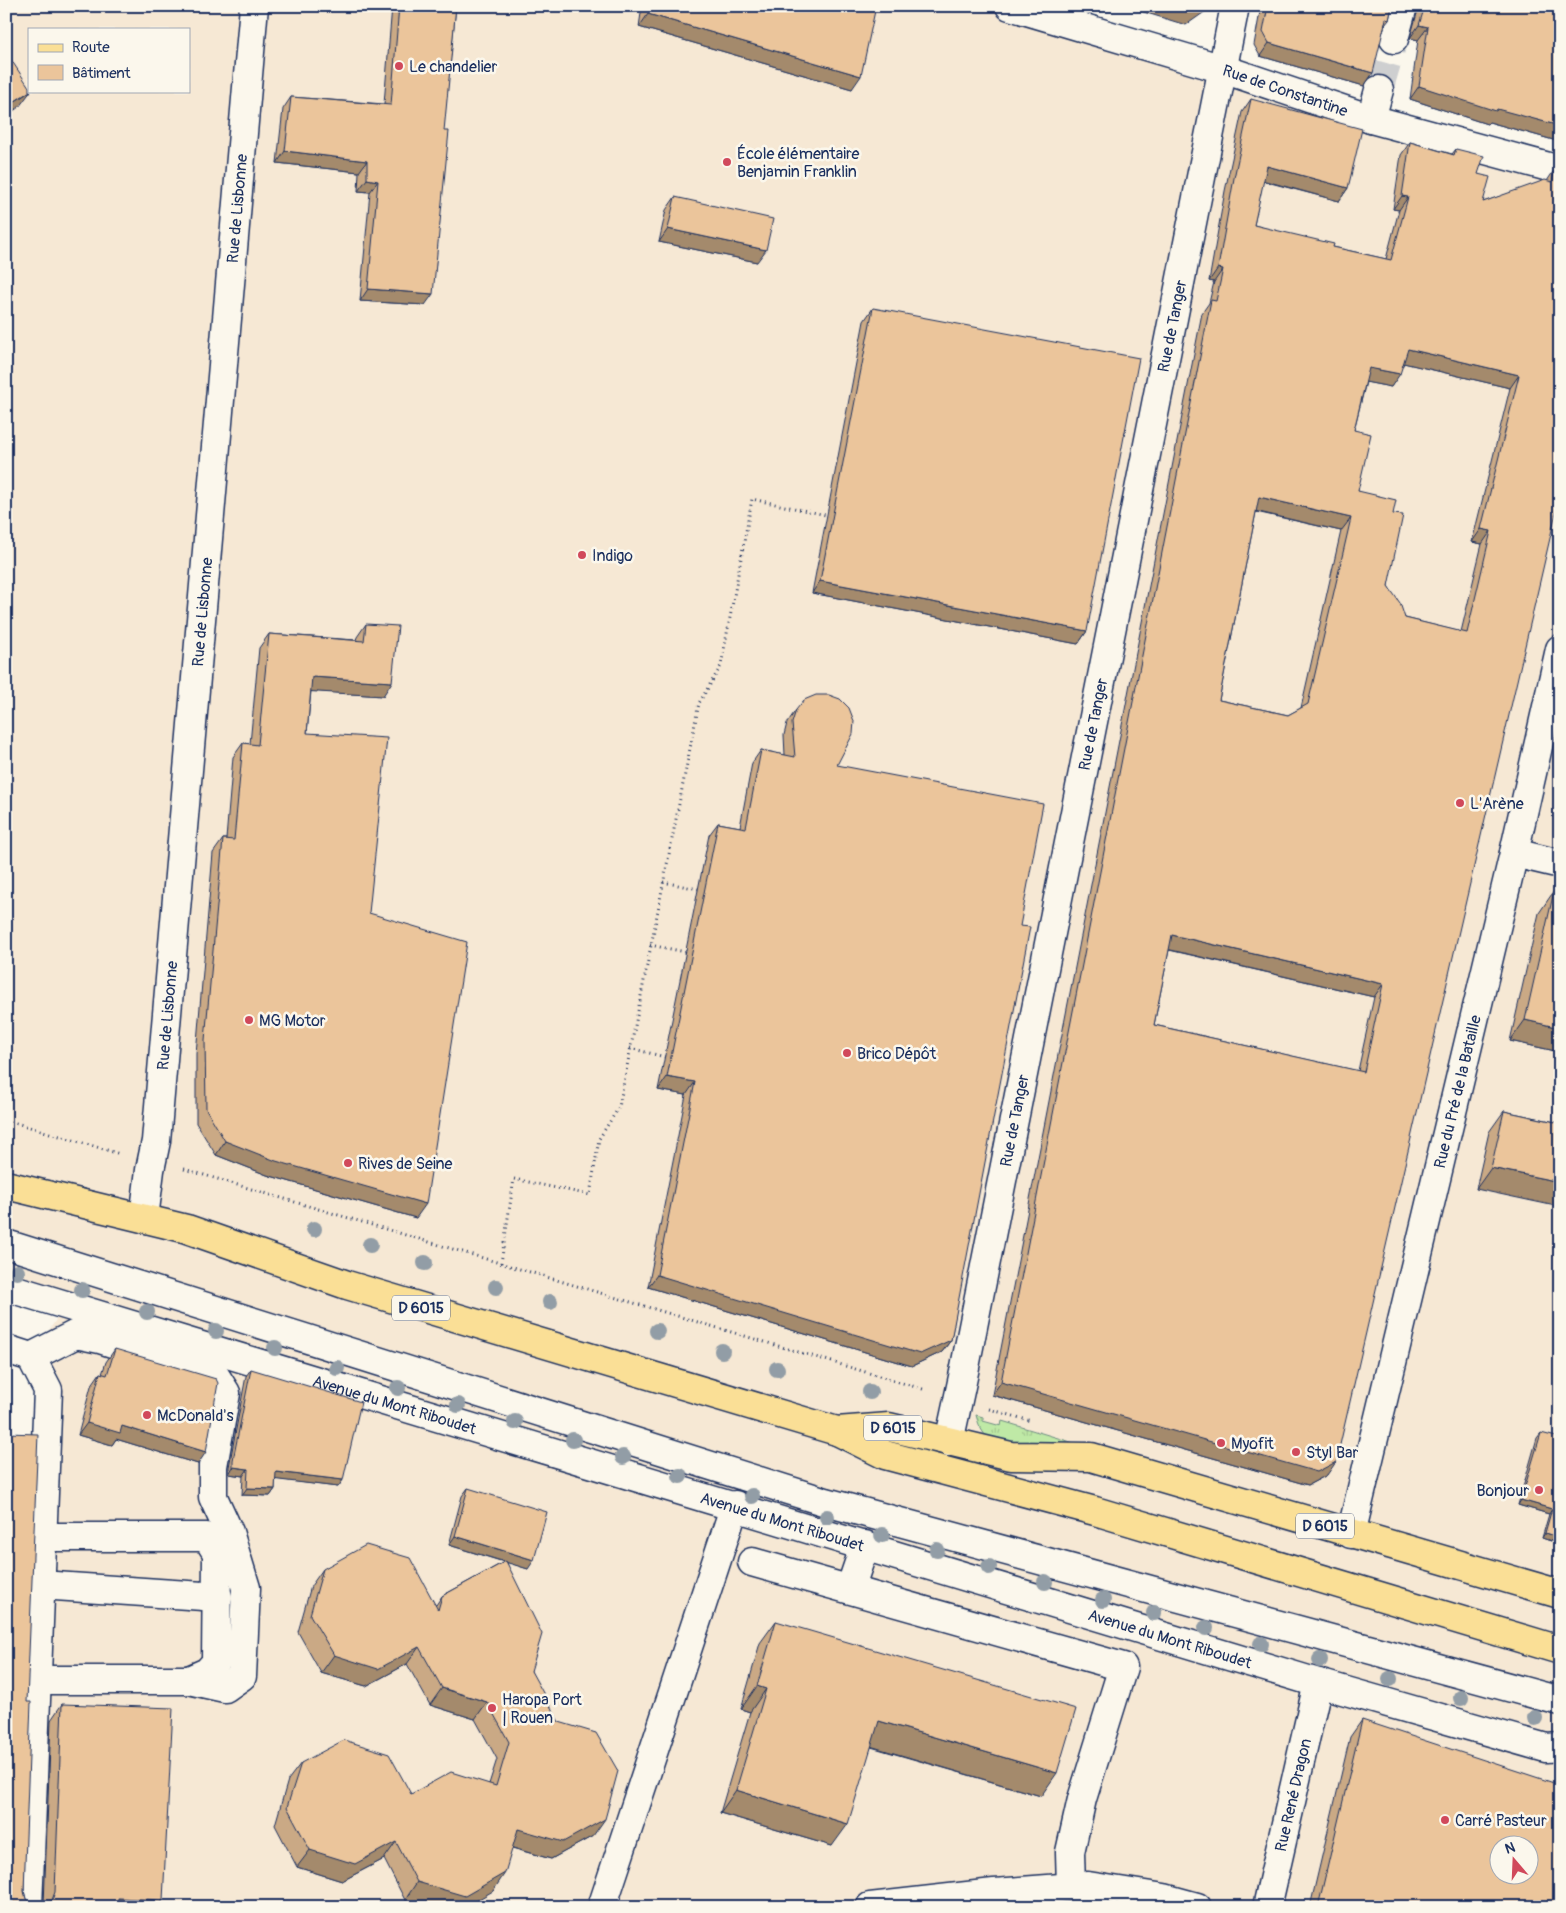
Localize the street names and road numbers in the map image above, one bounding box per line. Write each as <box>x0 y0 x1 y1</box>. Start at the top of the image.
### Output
street label: Rue de Constantine <box>1220 61 1350 121</box>
street label: Rue de Lisbonne <box>223 153 252 264</box>
street label: Rue de Tanger <box>1154 278 1191 374</box>
street label: Rue de Lisbonne <box>188 557 217 667</box>
street label: Rue de Tanger <box>1075 676 1112 772</box>
street label: Rue de Lisbonne <box>153 960 183 1071</box>
street label: Rue du Pré de la Bataille <box>1430 1013 1486 1170</box>
street label: Rue de Tanger <box>996 1072 1034 1169</box>
road number: D 6015 <box>392 1296 450 1320</box>
street label: Avenue du Mont Riboudet <box>310 1371 479 1440</box>
road number: D 6015 <box>864 1416 922 1440</box>
street label: Avenue du Mont Riboudet <box>698 1488 867 1557</box>
road number: D 6015 <box>1296 1514 1354 1538</box>
street label: Avenue du Mont Riboudet <box>1086 1605 1255 1674</box>
street label: Rue René Dragon <box>1271 1737 1316 1854</box>

